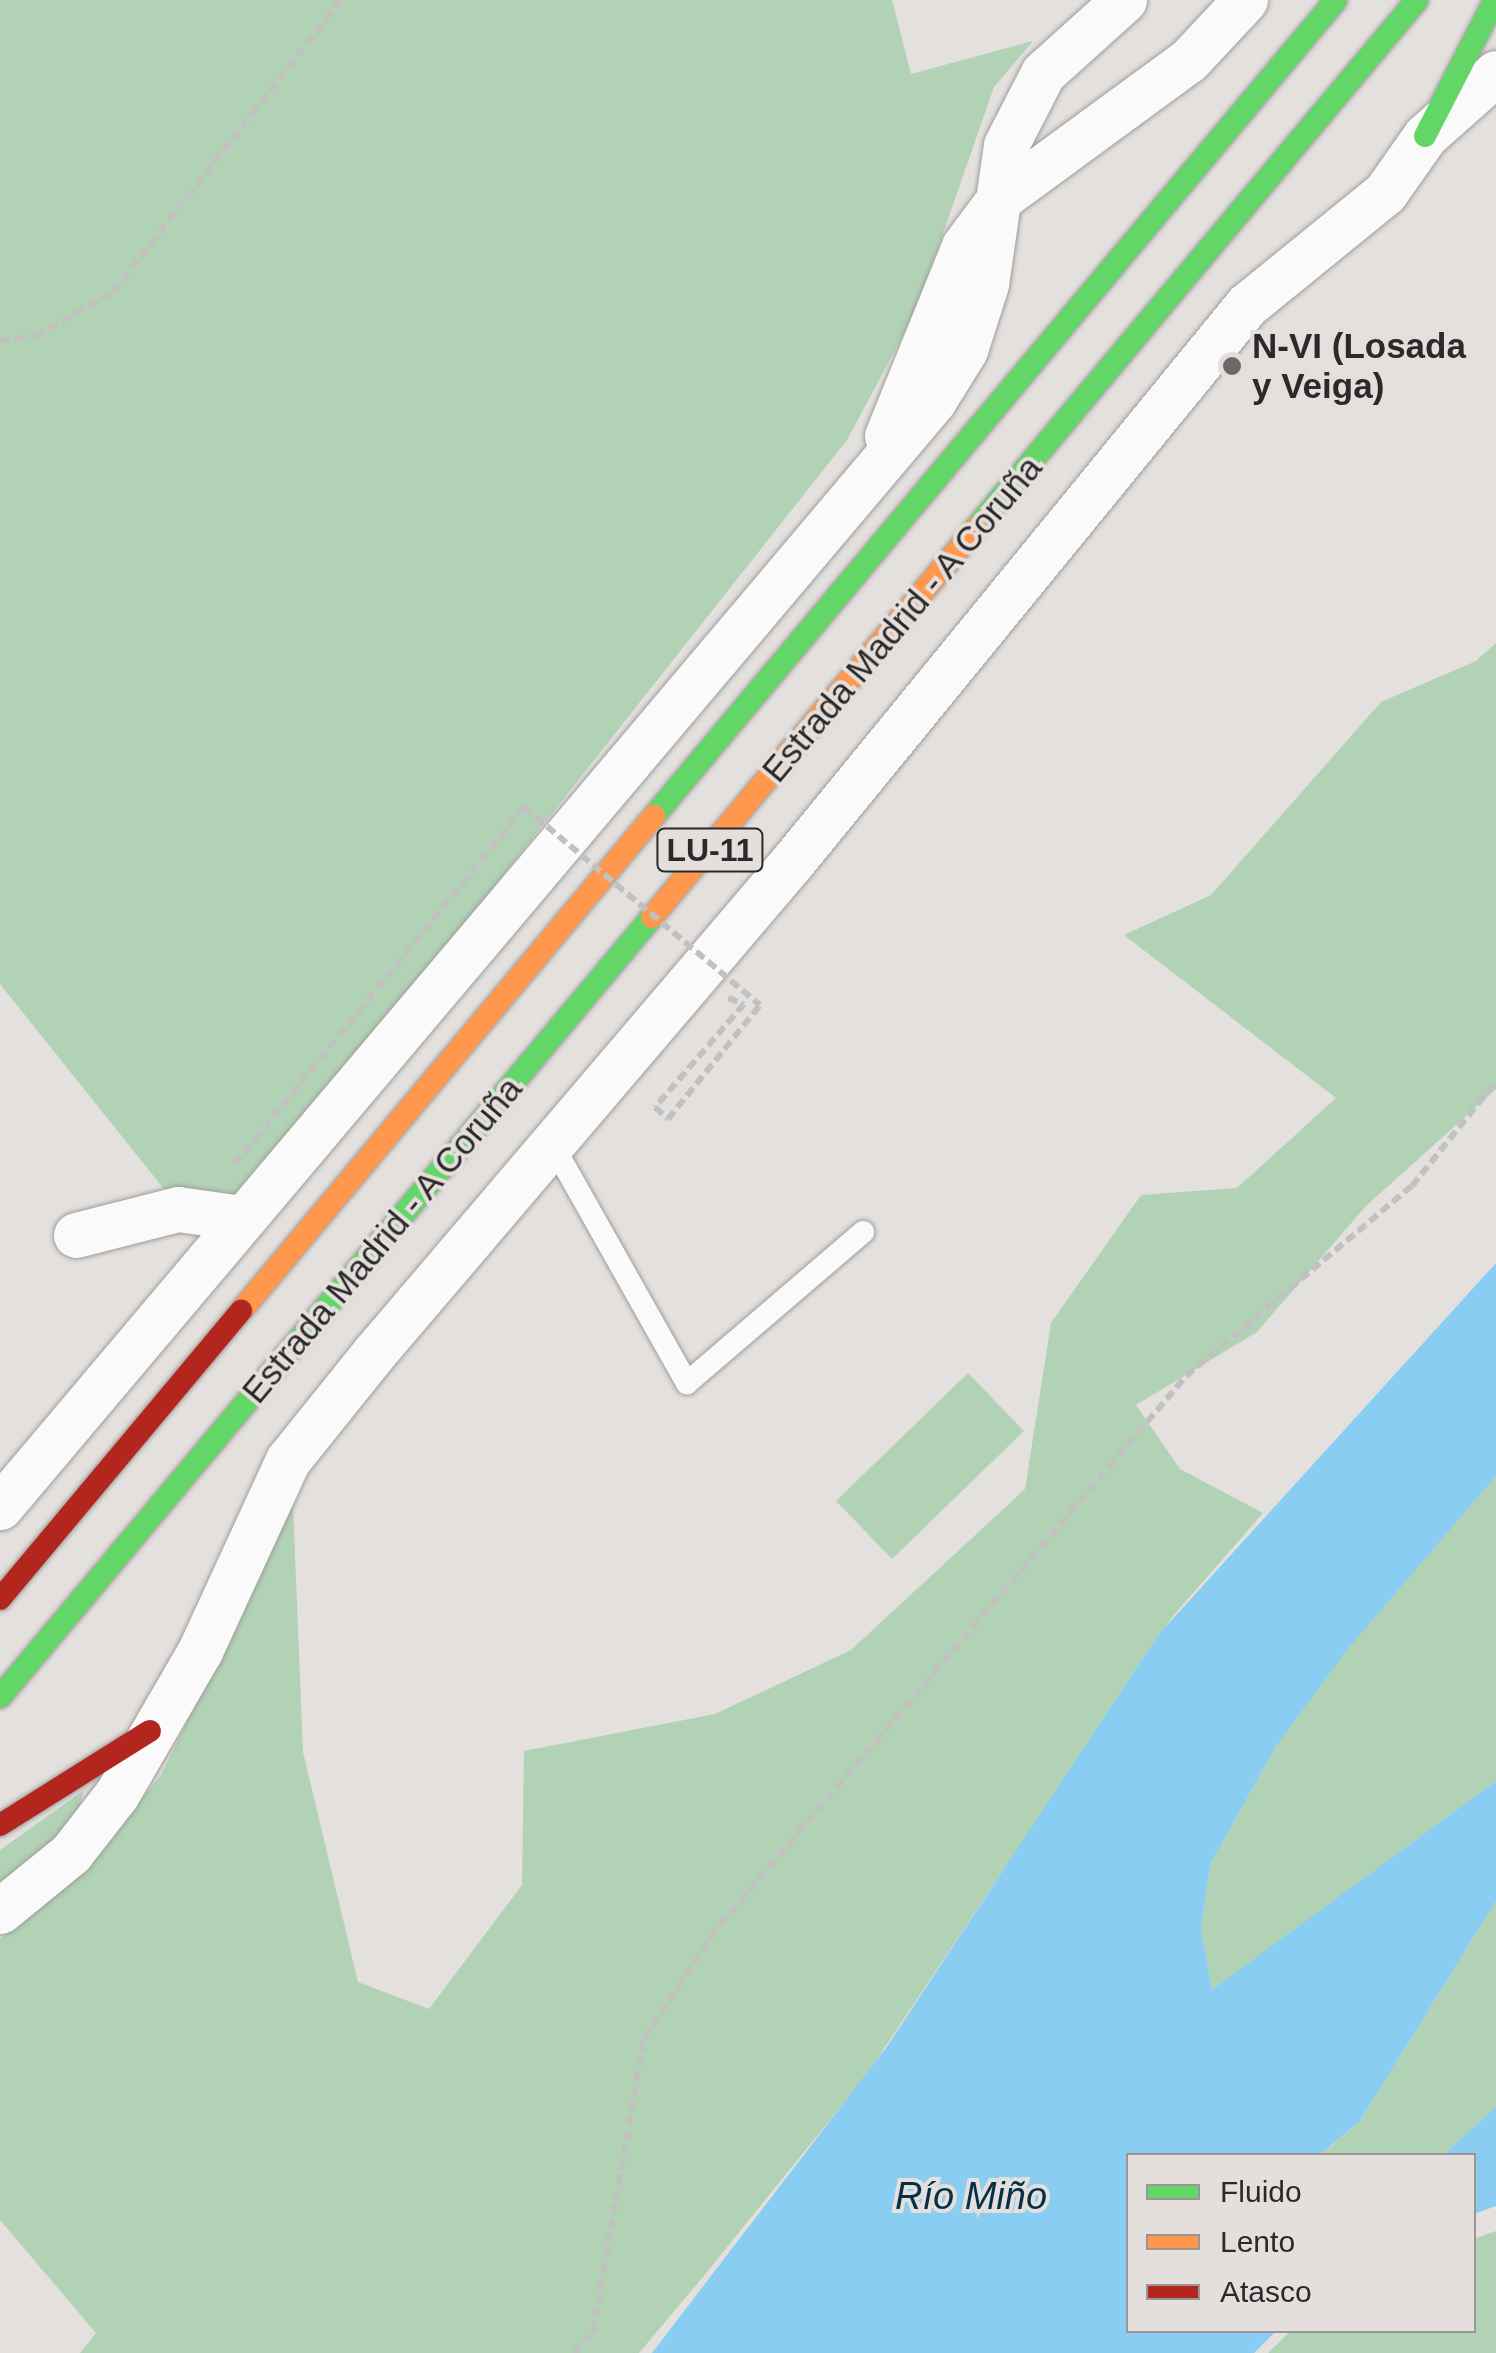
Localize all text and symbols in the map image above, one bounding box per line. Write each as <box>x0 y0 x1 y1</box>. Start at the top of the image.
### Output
place label: N-VI (Losada y Veiga) <box>1252 325 1466 407</box>
marker: N-VI (Losada y Veiga) <box>1221 355 1243 377</box>
street label: Estrada Madrid - A Coruña <box>752 446 1052 792</box>
road number: LU-11 <box>655 823 765 877</box>
street label: Estrada Madrid - A Coruña <box>232 1067 532 1413</box>
legend <box>1126 2153 1476 2333</box>
water label: Río Miño <box>895 2174 1047 2220</box>
text: Fluido <box>1220 2175 1302 2208</box>
text: Lento <box>1220 2225 1295 2258</box>
text: Atasco <box>1220 2275 1312 2308</box>

